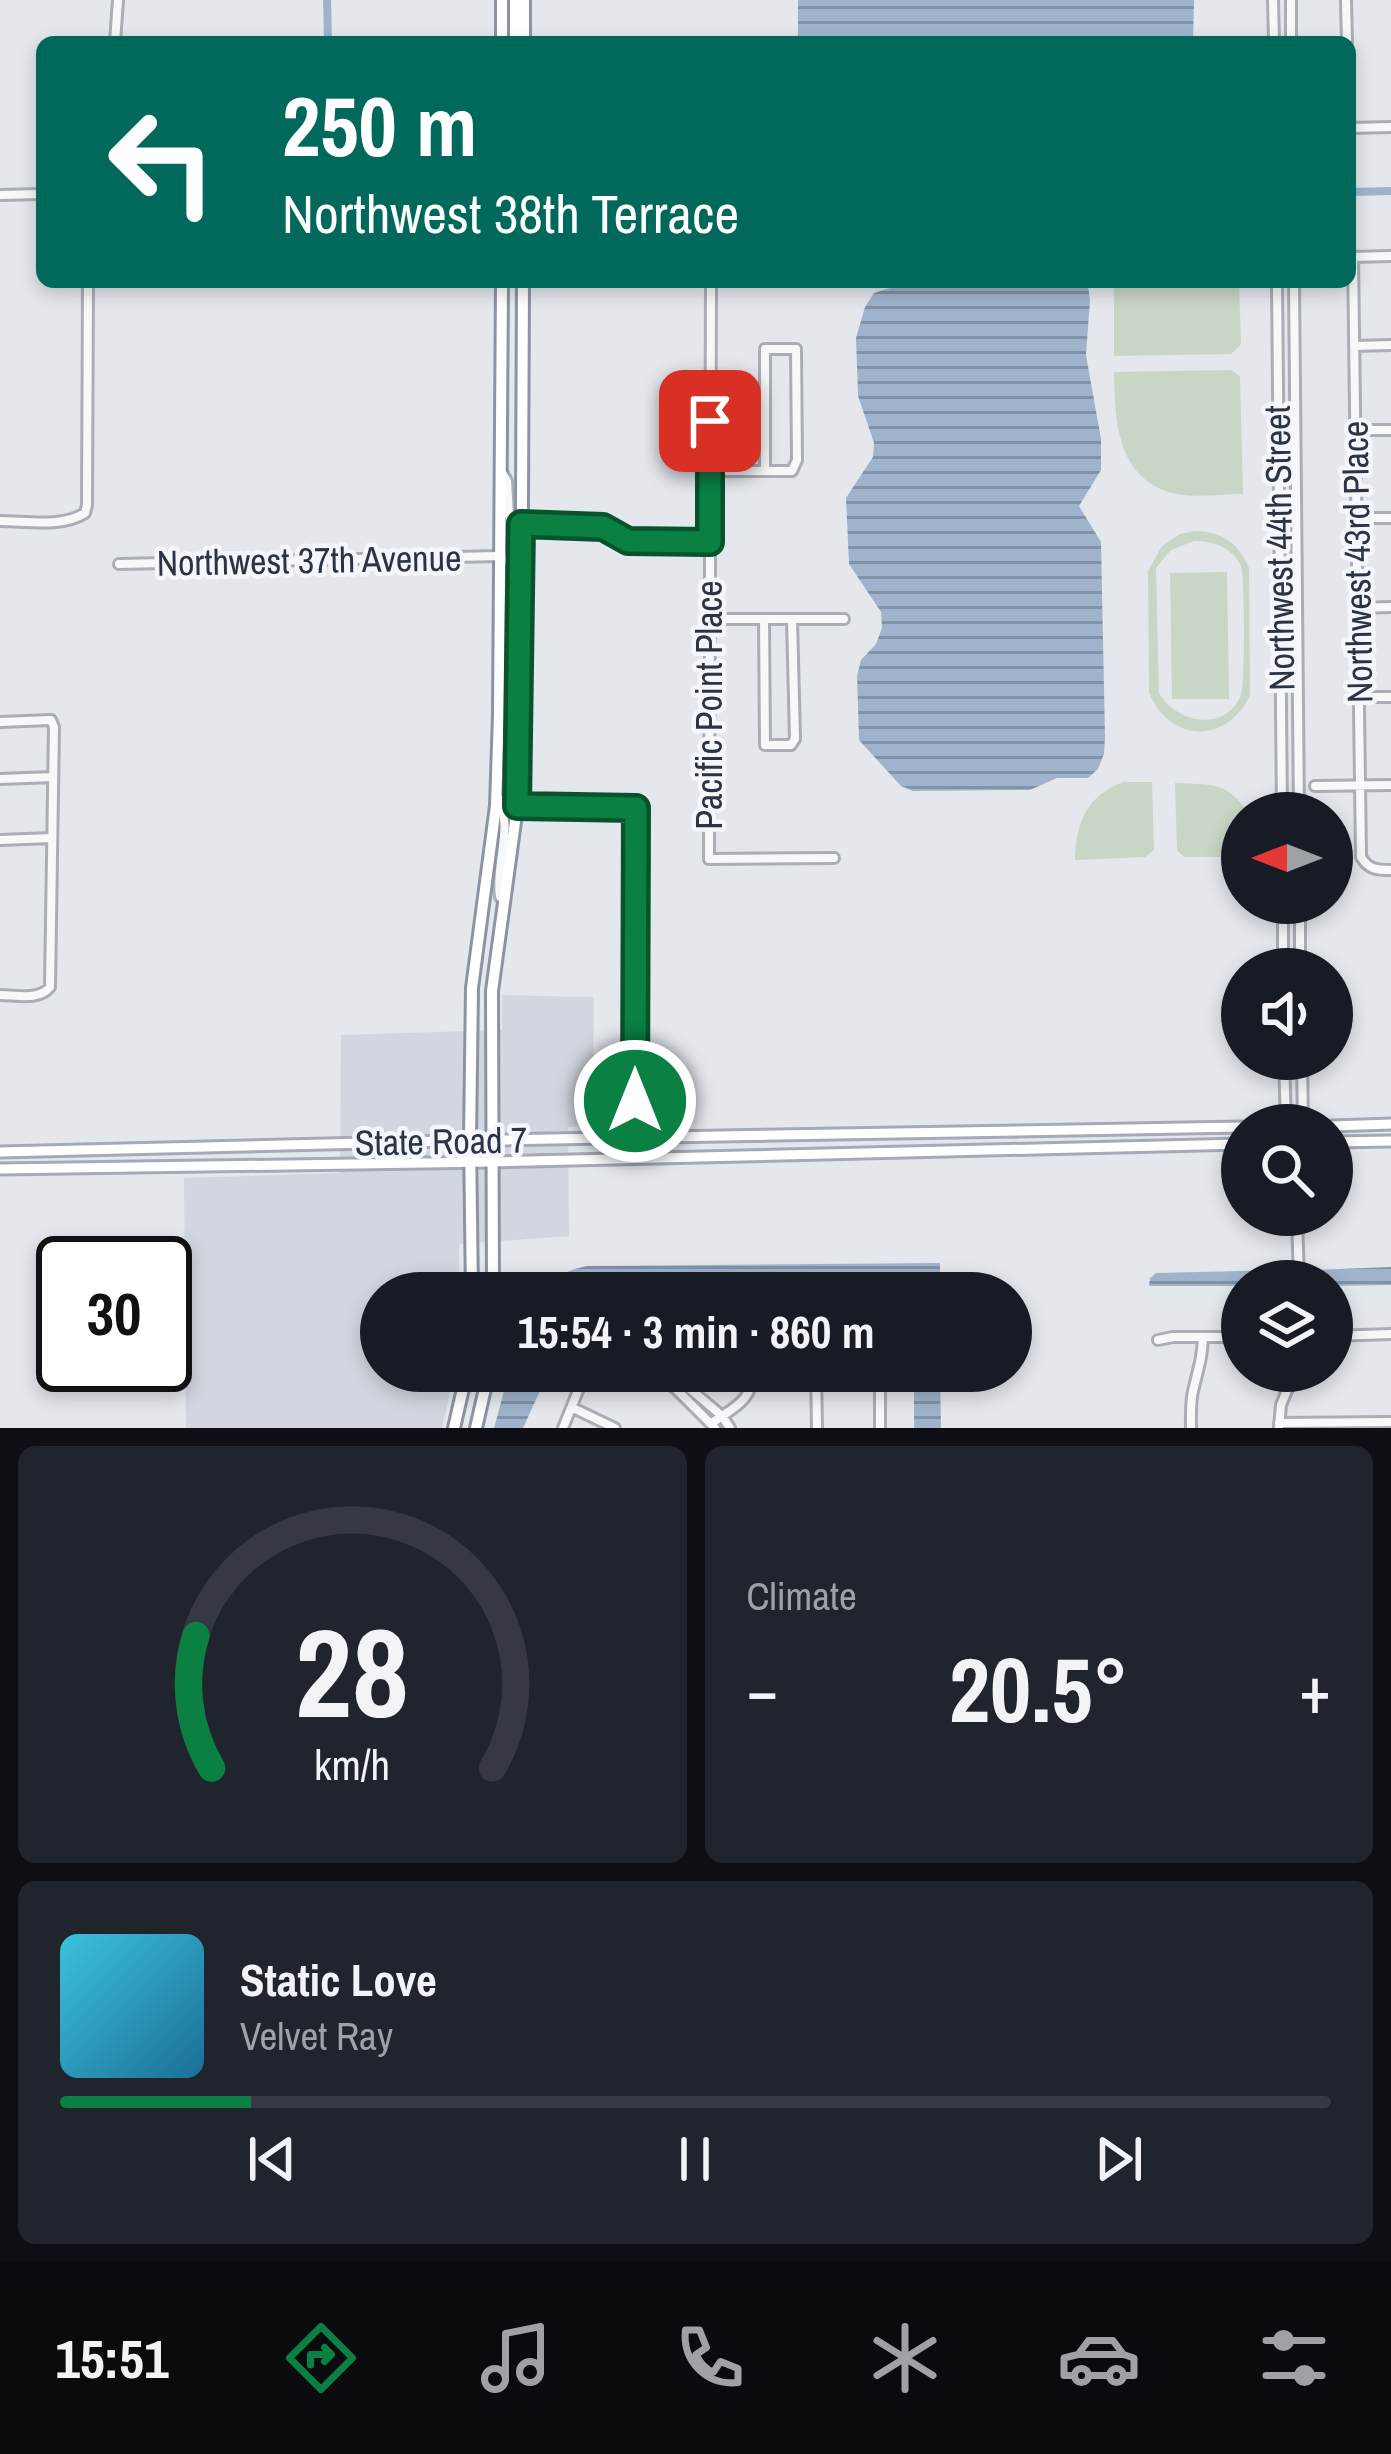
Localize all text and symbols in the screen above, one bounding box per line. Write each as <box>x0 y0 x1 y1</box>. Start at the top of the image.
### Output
text: 250 m <box>282 69 477 182</box>
icon: left <box>84 84 240 240</box>
text: Northwest 38th Terrace <box>282 177 739 250</box>
pin <box>659 370 761 472</box>
icon: arrive <box>677 388 743 454</box>
street label: Northwest 44th Street <box>1253 405 1305 691</box>
street label: Northwest 43rd Place <box>1331 420 1383 704</box>
street label: Northwest 37th Avenue <box>156 533 462 587</box>
street label: Pacific Point Place <box>685 580 733 830</box>
north arrow <box>1221 792 1353 924</box>
map controls <box>1221 792 1353 1392</box>
button: sound <box>1221 948 1353 1080</box>
position arrow <box>572 1038 698 1164</box>
button: search <box>1221 1104 1353 1236</box>
street label: State Road 7 <box>354 1115 528 1167</box>
speed limit sign: 30 <box>36 1236 192 1392</box>
button: layers <box>1221 1260 1353 1392</box>
text: 15:54 · 3 min · 860 m <box>518 1301 874 1362</box>
text: Climate <box>747 1570 857 1622</box>
text: 28 <box>295 1588 409 1756</box>
text: 20.5° <box>949 1629 1129 1750</box>
text: − <box>747 1645 778 1734</box>
text: + <box>1299 1645 1331 1734</box>
text: km/h <box>314 1735 390 1792</box>
text: Static Love <box>240 1949 437 2010</box>
text: Velvet Ray <box>240 2010 393 2062</box>
icon: previous <box>239 2126 305 2192</box>
icon: pause <box>662 2126 728 2192</box>
icon: next <box>1086 2126 1152 2192</box>
icon: directions <box>279 2316 363 2400</box>
icon: music <box>474 2316 558 2400</box>
icon: phone <box>668 2316 752 2400</box>
icon: climate <box>863 2316 947 2400</box>
icon: car <box>1057 2316 1141 2400</box>
icon: filters <box>1252 2316 1336 2400</box>
text: 15:51 <box>55 2322 169 2395</box>

